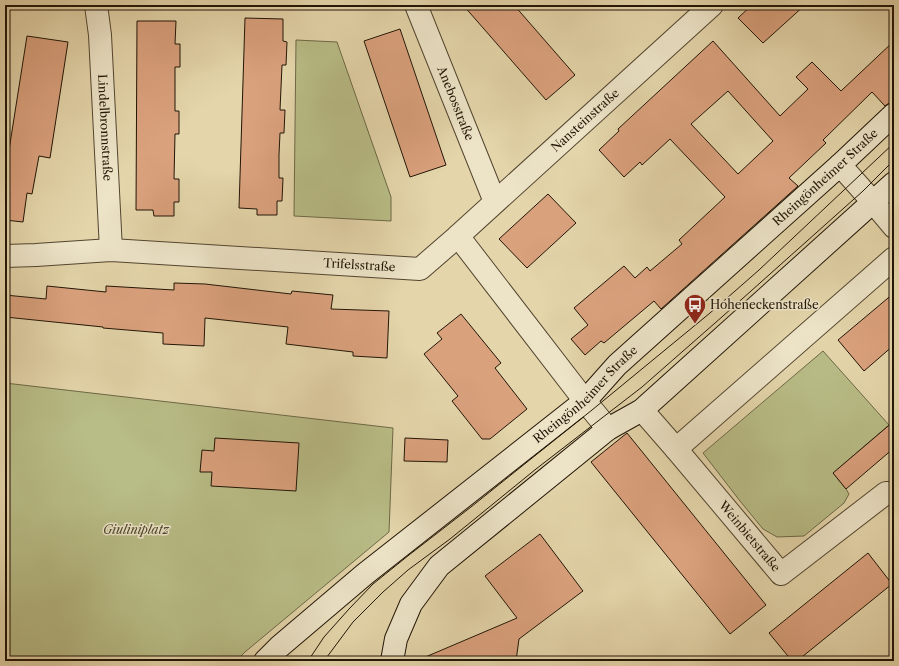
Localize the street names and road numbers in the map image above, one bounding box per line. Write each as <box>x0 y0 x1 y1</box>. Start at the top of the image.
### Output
street label: Anebosstraße <box>434 63 478 143</box>
street label: Lindelbronnstraße <box>95 74 115 182</box>
street label: Nansteinstraße <box>548 85 622 155</box>
street label: Rheingönheimer Straße <box>769 125 881 229</box>
street label: Trifelsstraße <box>323 255 396 274</box>
street label: Rheingönheimer Straße <box>530 342 640 446</box>
street label: Weinbietstraße <box>715 497 784 575</box>

